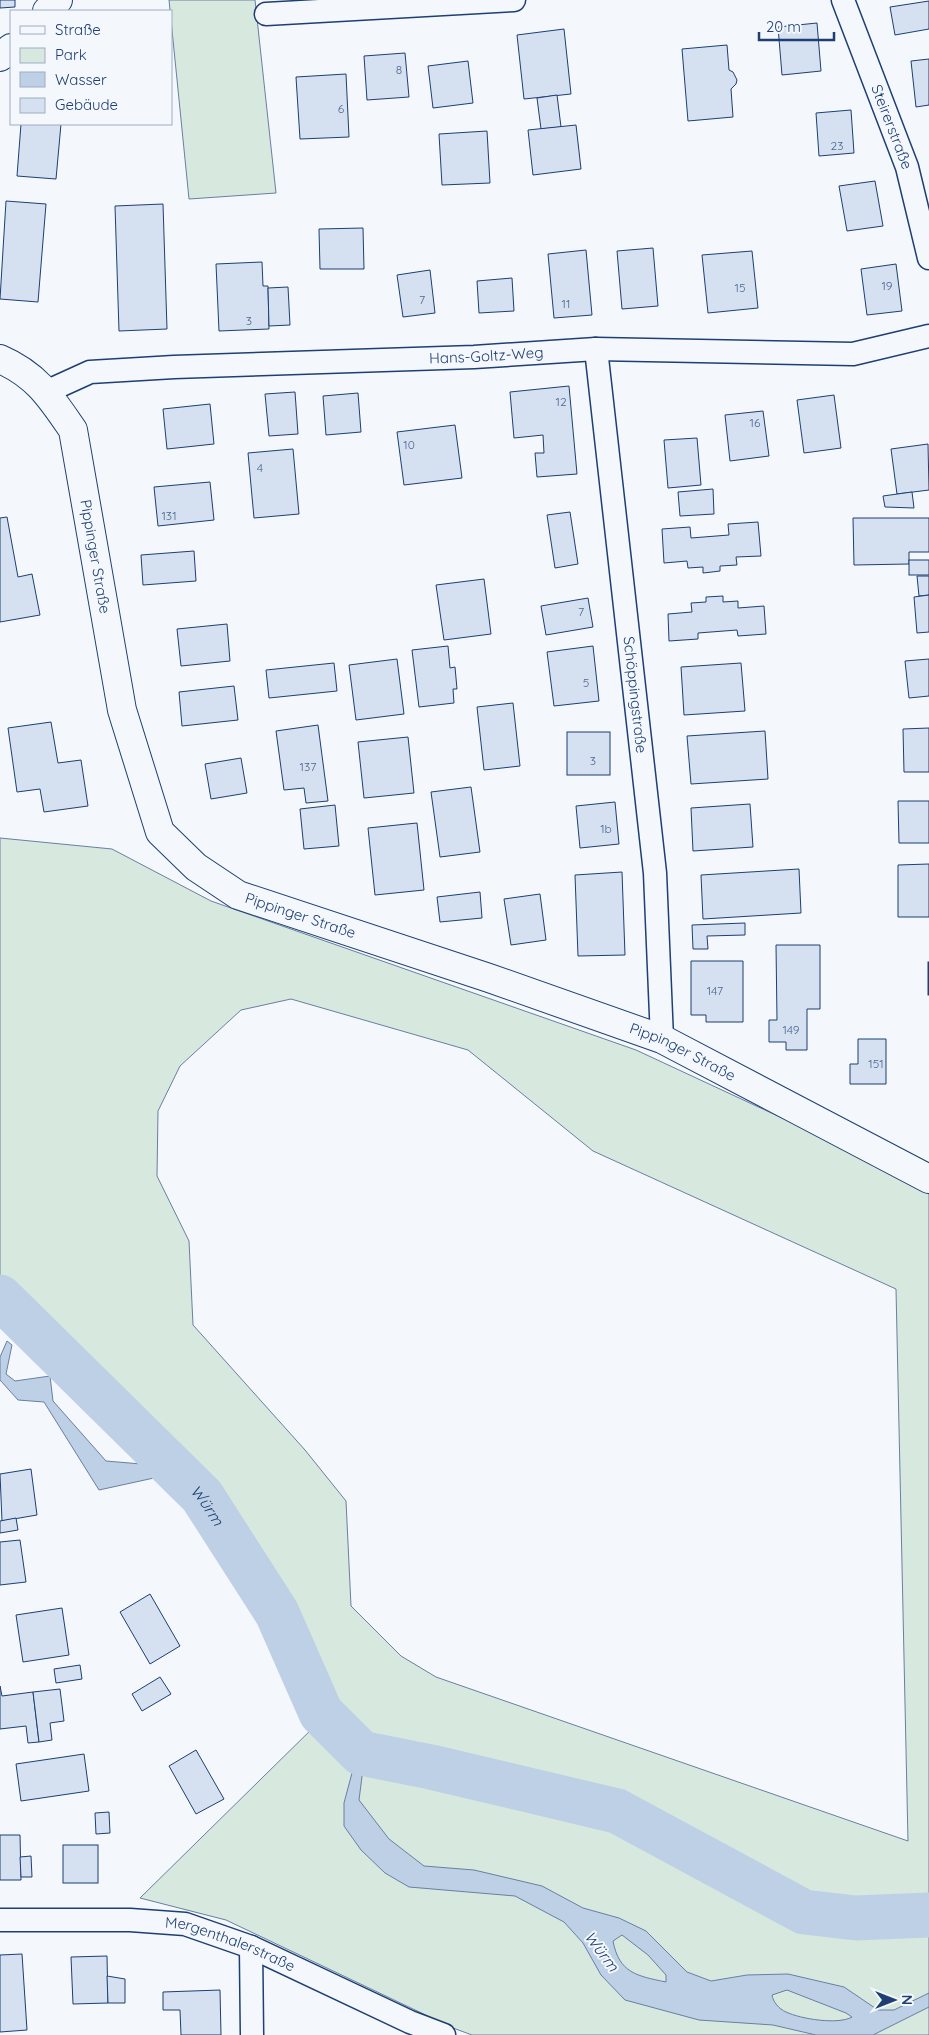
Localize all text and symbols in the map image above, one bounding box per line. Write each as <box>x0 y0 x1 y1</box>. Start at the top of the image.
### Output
legend <box>10 10 172 125</box>
scale bar <box>759 10 834 42</box>
text: 20 m <box>766 17 801 36</box>
text: Straße <box>55 20 101 39</box>
text: Park <box>55 45 87 64</box>
house number: 8 <box>396 62 402 77</box>
text: Wasser <box>55 70 107 89</box>
street label: Steirerstraße <box>867 82 917 172</box>
text: Gebäude <box>55 95 118 114</box>
house number: 6 <box>338 101 345 116</box>
house number: 23 <box>831 138 843 153</box>
house number: 19 <box>881 278 893 293</box>
house number: 15 <box>735 280 745 295</box>
house number: 7 <box>419 292 425 307</box>
house number: 11 <box>562 296 570 311</box>
house number: 3 <box>246 313 252 328</box>
street label: Hans-Goltz-Weg <box>429 342 544 367</box>
house number: 12 <box>555 394 567 409</box>
house number: 16 <box>750 415 761 430</box>
house number: 10 <box>403 437 415 452</box>
house number: 4 <box>257 460 263 475</box>
street label: Pippinger Straße <box>76 498 115 615</box>
house number: 131 <box>161 508 177 523</box>
house number: 7 <box>578 604 584 619</box>
street label: Schöppingstraße <box>619 635 651 754</box>
house number: 5 <box>583 675 589 690</box>
house number: 3 <box>590 753 596 768</box>
house number: 137 <box>300 759 316 774</box>
house number: 1b <box>600 821 612 836</box>
street label: Pippinger Straße <box>243 888 358 942</box>
house number: 147 <box>707 983 723 998</box>
street label: Pippinger Straße <box>627 1018 739 1085</box>
house number: 149 <box>782 1022 800 1037</box>
house number: 151 <box>868 1056 884 1071</box>
water label: Würm <box>186 1480 228 1530</box>
street label: Mergenthalerstraße <box>165 1913 298 1975</box>
water label: Würm <box>580 1927 624 1975</box>
north arrow <box>869 1975 919 2025</box>
text: N <box>898 1995 916 2005</box>

